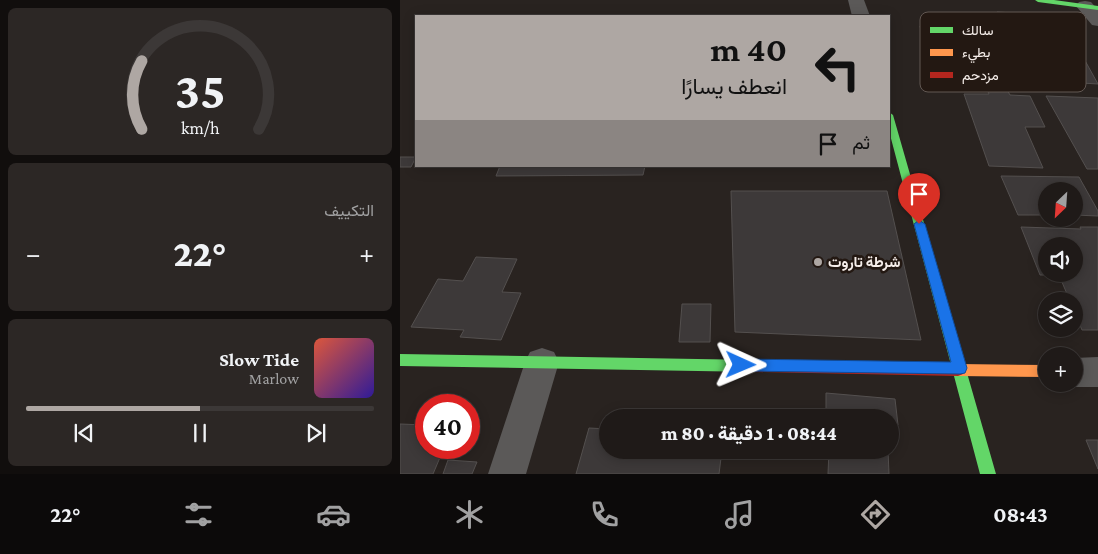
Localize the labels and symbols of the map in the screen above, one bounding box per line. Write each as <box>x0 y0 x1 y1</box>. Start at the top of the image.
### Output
legend <box>920 12 1086 92</box>
text: سالك <box>962 22 993 38</box>
text: بطيء <box>962 44 990 64</box>
text: مزدحم <box>962 67 999 84</box>
pin <box>898 173 940 224</box>
north arrow <box>1038 182 1082 228</box>
place label: شرطة تاروت <box>828 254 900 271</box>
marker: شرطة تاروت <box>812 256 824 268</box>
position arrow <box>714 338 766 390</box>
speed limit sign: 40 <box>415 394 480 459</box>

